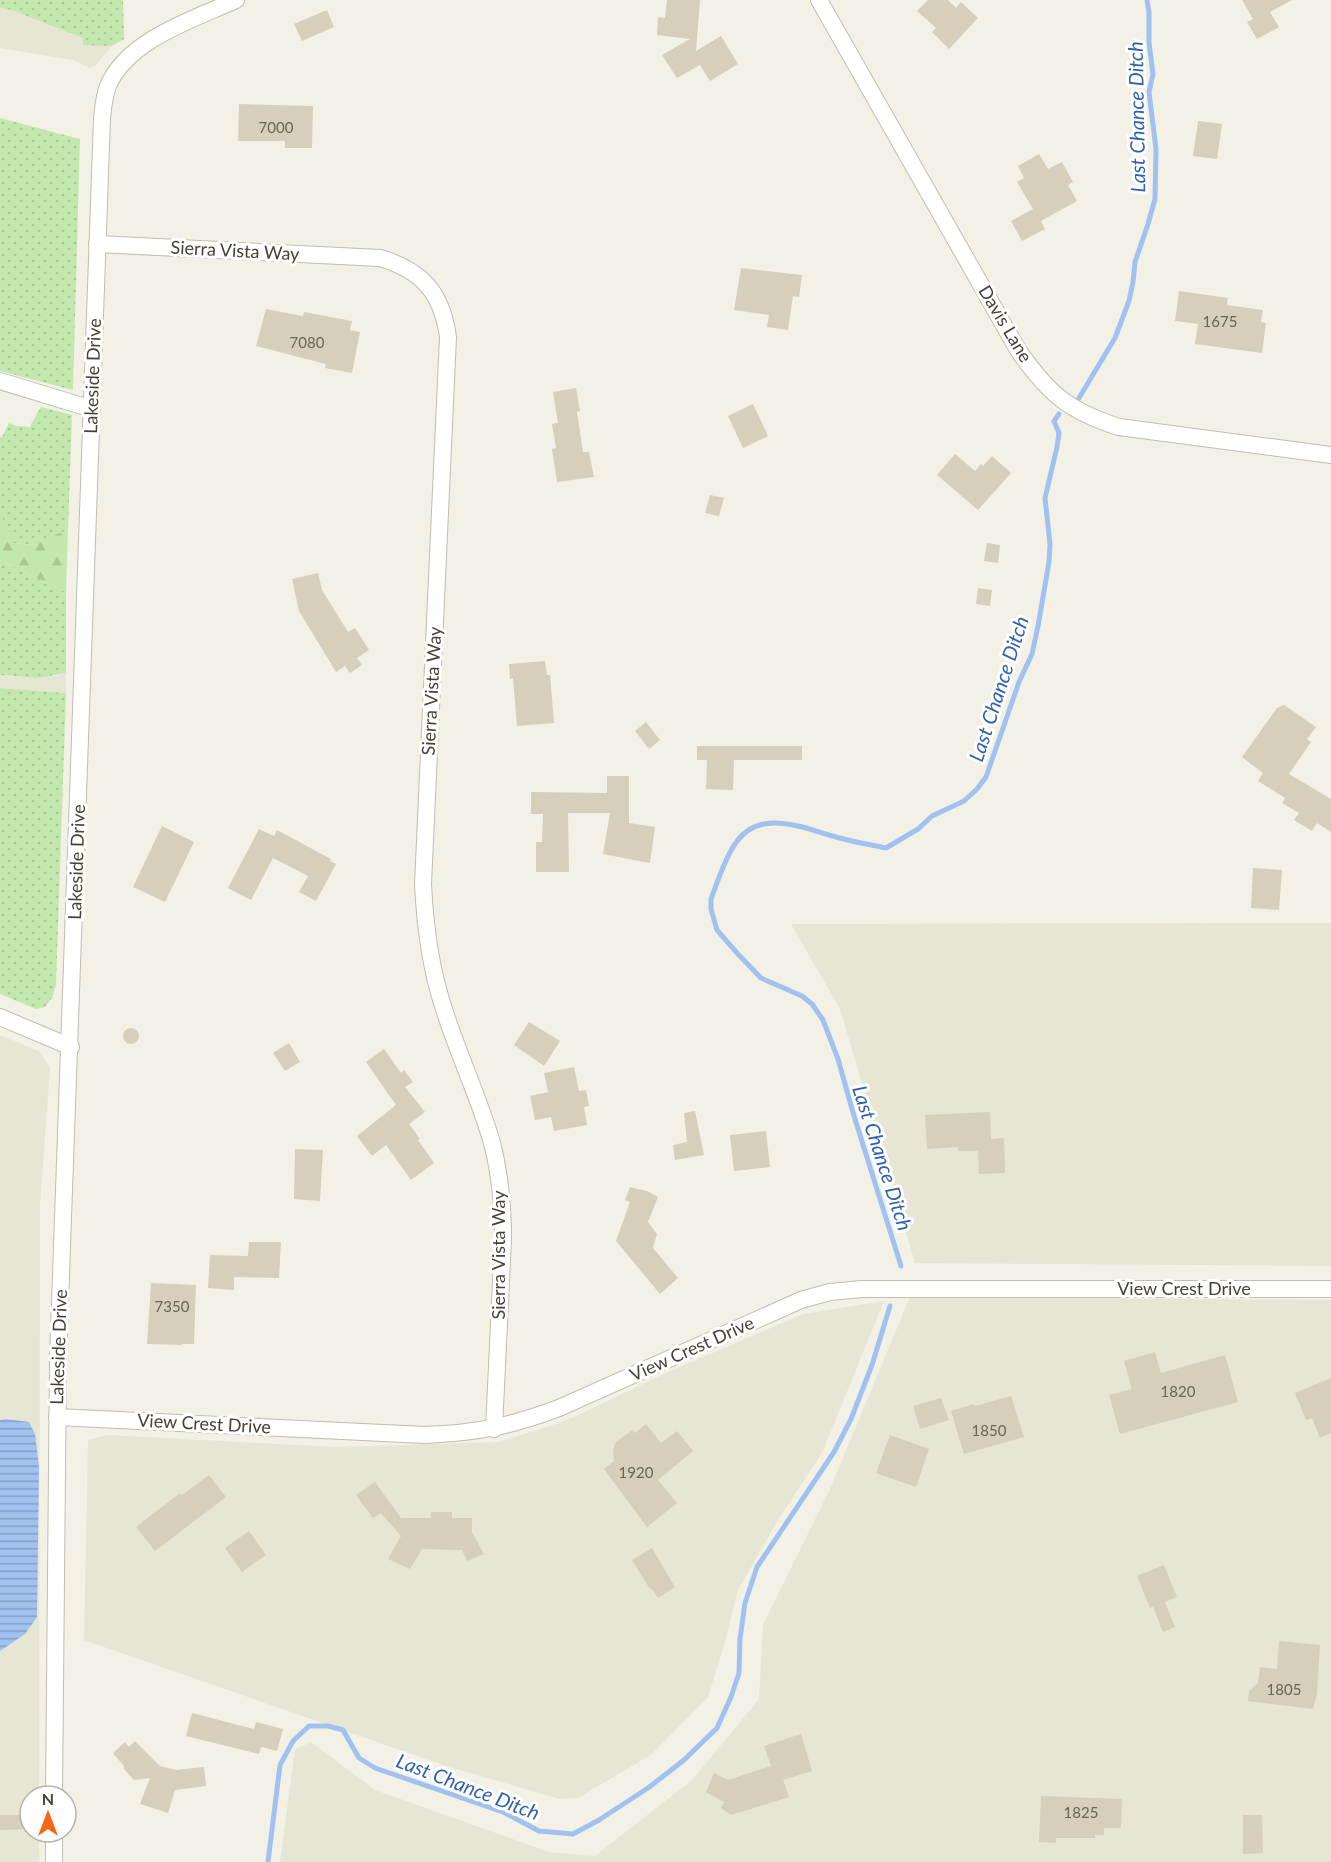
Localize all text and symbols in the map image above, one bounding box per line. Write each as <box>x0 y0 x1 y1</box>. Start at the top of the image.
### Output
water label: Last Chance Ditch <box>1123 41 1149 193</box>
house number: 7000 <box>259 118 294 136</box>
street label: Sierra Vista Way <box>170 236 301 264</box>
street label: Davis Lane <box>974 281 1037 366</box>
house number: 1675 <box>1203 312 1237 330</box>
street label: Lakeside Drive <box>79 318 105 434</box>
house number: 7080 <box>290 333 325 351</box>
water label: Last Chance Ditch <box>963 613 1033 764</box>
street label: Sierra Vista Way <box>417 625 445 756</box>
street label: Lakeside Drive <box>63 804 89 920</box>
water label: Last Chance Ditch <box>848 1082 918 1233</box>
street label: Sierra Vista Way <box>487 1190 509 1320</box>
street label: View Crest Drive <box>1117 1277 1251 1299</box>
street label: Lakeside Drive <box>45 1289 71 1405</box>
house number: 7350 <box>155 1297 190 1315</box>
street label: View Crest Drive <box>626 1311 757 1385</box>
house number: 1820 <box>1161 1382 1196 1400</box>
street label: View Crest Drive <box>137 1409 271 1437</box>
house number: 1850 <box>972 1421 1007 1439</box>
house number: 1920 <box>619 1463 654 1481</box>
house number: 1805 <box>1267 1680 1301 1698</box>
water label: Last Chance Ditch <box>393 1748 543 1824</box>
north arrow <box>18 1784 78 1844</box>
text: N <box>42 1789 54 1808</box>
house number: 1825 <box>1064 1803 1098 1821</box>

